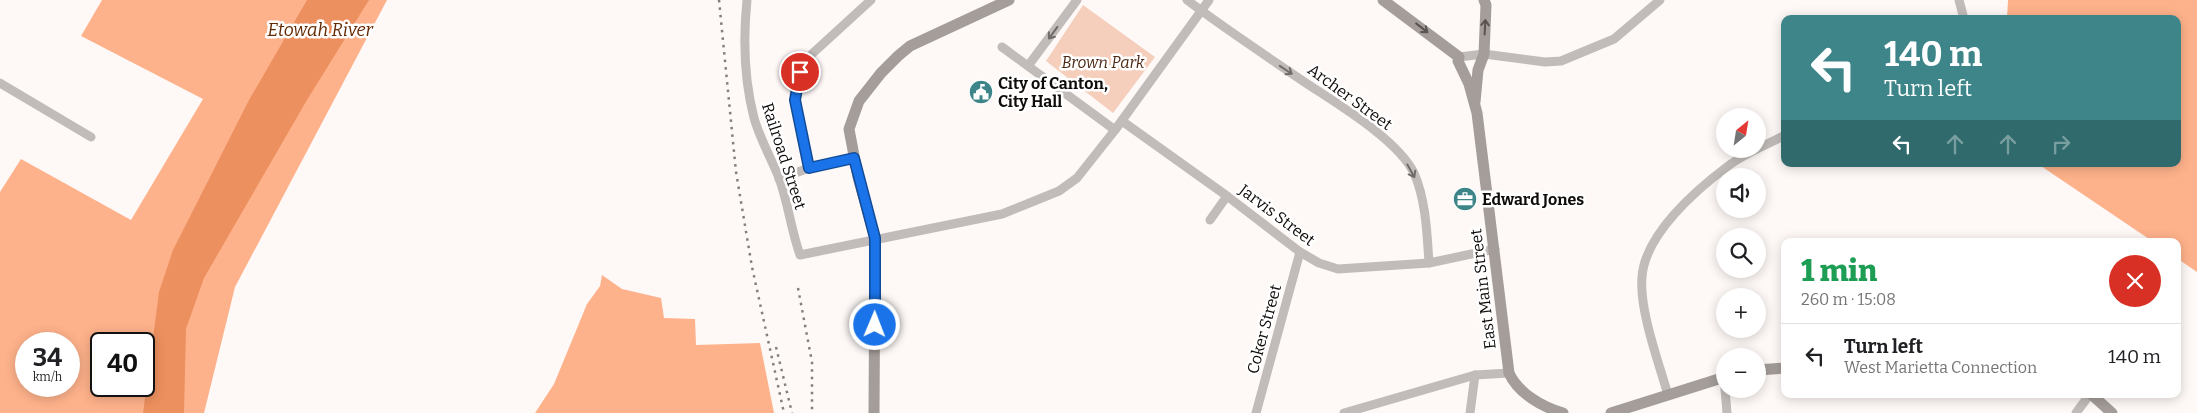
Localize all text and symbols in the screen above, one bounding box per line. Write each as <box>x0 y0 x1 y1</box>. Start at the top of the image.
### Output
water label: Etowah River <box>267 19 374 41</box>
one-way arrow <box>1481 19 1490 35</box>
one-way arrow <box>1415 23 1428 34</box>
one-way arrow <box>1048 26 1058 40</box>
text: 140 m <box>1884 33 1982 75</box>
icon: left <box>1801 35 1866 100</box>
pin <box>779 51 821 93</box>
park label: Brown Park <box>1061 53 1145 72</box>
icon: arrive <box>786 58 814 86</box>
street label: Archer Street <box>1304 60 1396 134</box>
one-way arrow <box>1278 65 1292 75</box>
place label: City of Canton, City Hall <box>998 74 1108 111</box>
text: Turn left <box>1884 75 1972 102</box>
public building icon: City of Canton, City Hall <box>968 79 994 105</box>
street label: Railroad Street <box>758 100 810 212</box>
north arrow <box>1716 108 1766 158</box>
map controls <box>1716 108 1766 398</box>
icon: left <box>1888 130 1916 158</box>
icon: ahead <box>1941 130 1969 158</box>
icon: ahead <box>1994 130 2022 158</box>
icon: right <box>2047 130 2075 158</box>
one-way arrow <box>1407 163 1417 177</box>
button: sound <box>1716 168 1766 218</box>
street label: Jarvis Street <box>1235 180 1319 250</box>
office icon: Edward Jones <box>1452 186 1478 212</box>
place label: Edward Jones <box>1482 190 1584 209</box>
street label: East Main Street <box>1466 228 1500 350</box>
button: search <box>1716 228 1766 278</box>
text: 1 min <box>1801 253 1877 289</box>
button: close <box>2109 255 2161 307</box>
street label: Coker Street <box>1243 282 1285 376</box>
button: + <box>1716 288 1766 338</box>
text: 260 m · 15:08 <box>1801 290 1896 309</box>
position arrow <box>848 298 900 350</box>
speed limit sign: 40 <box>90 332 155 397</box>
text: Turn left <box>1844 335 1923 358</box>
icon: left <box>1801 342 1829 370</box>
text: 34 <box>33 343 62 373</box>
text: 140 m <box>2108 345 2161 368</box>
button: − <box>1716 348 1766 398</box>
text: West Marietta Connection <box>1844 358 2037 377</box>
text: km/h <box>33 370 62 384</box>

